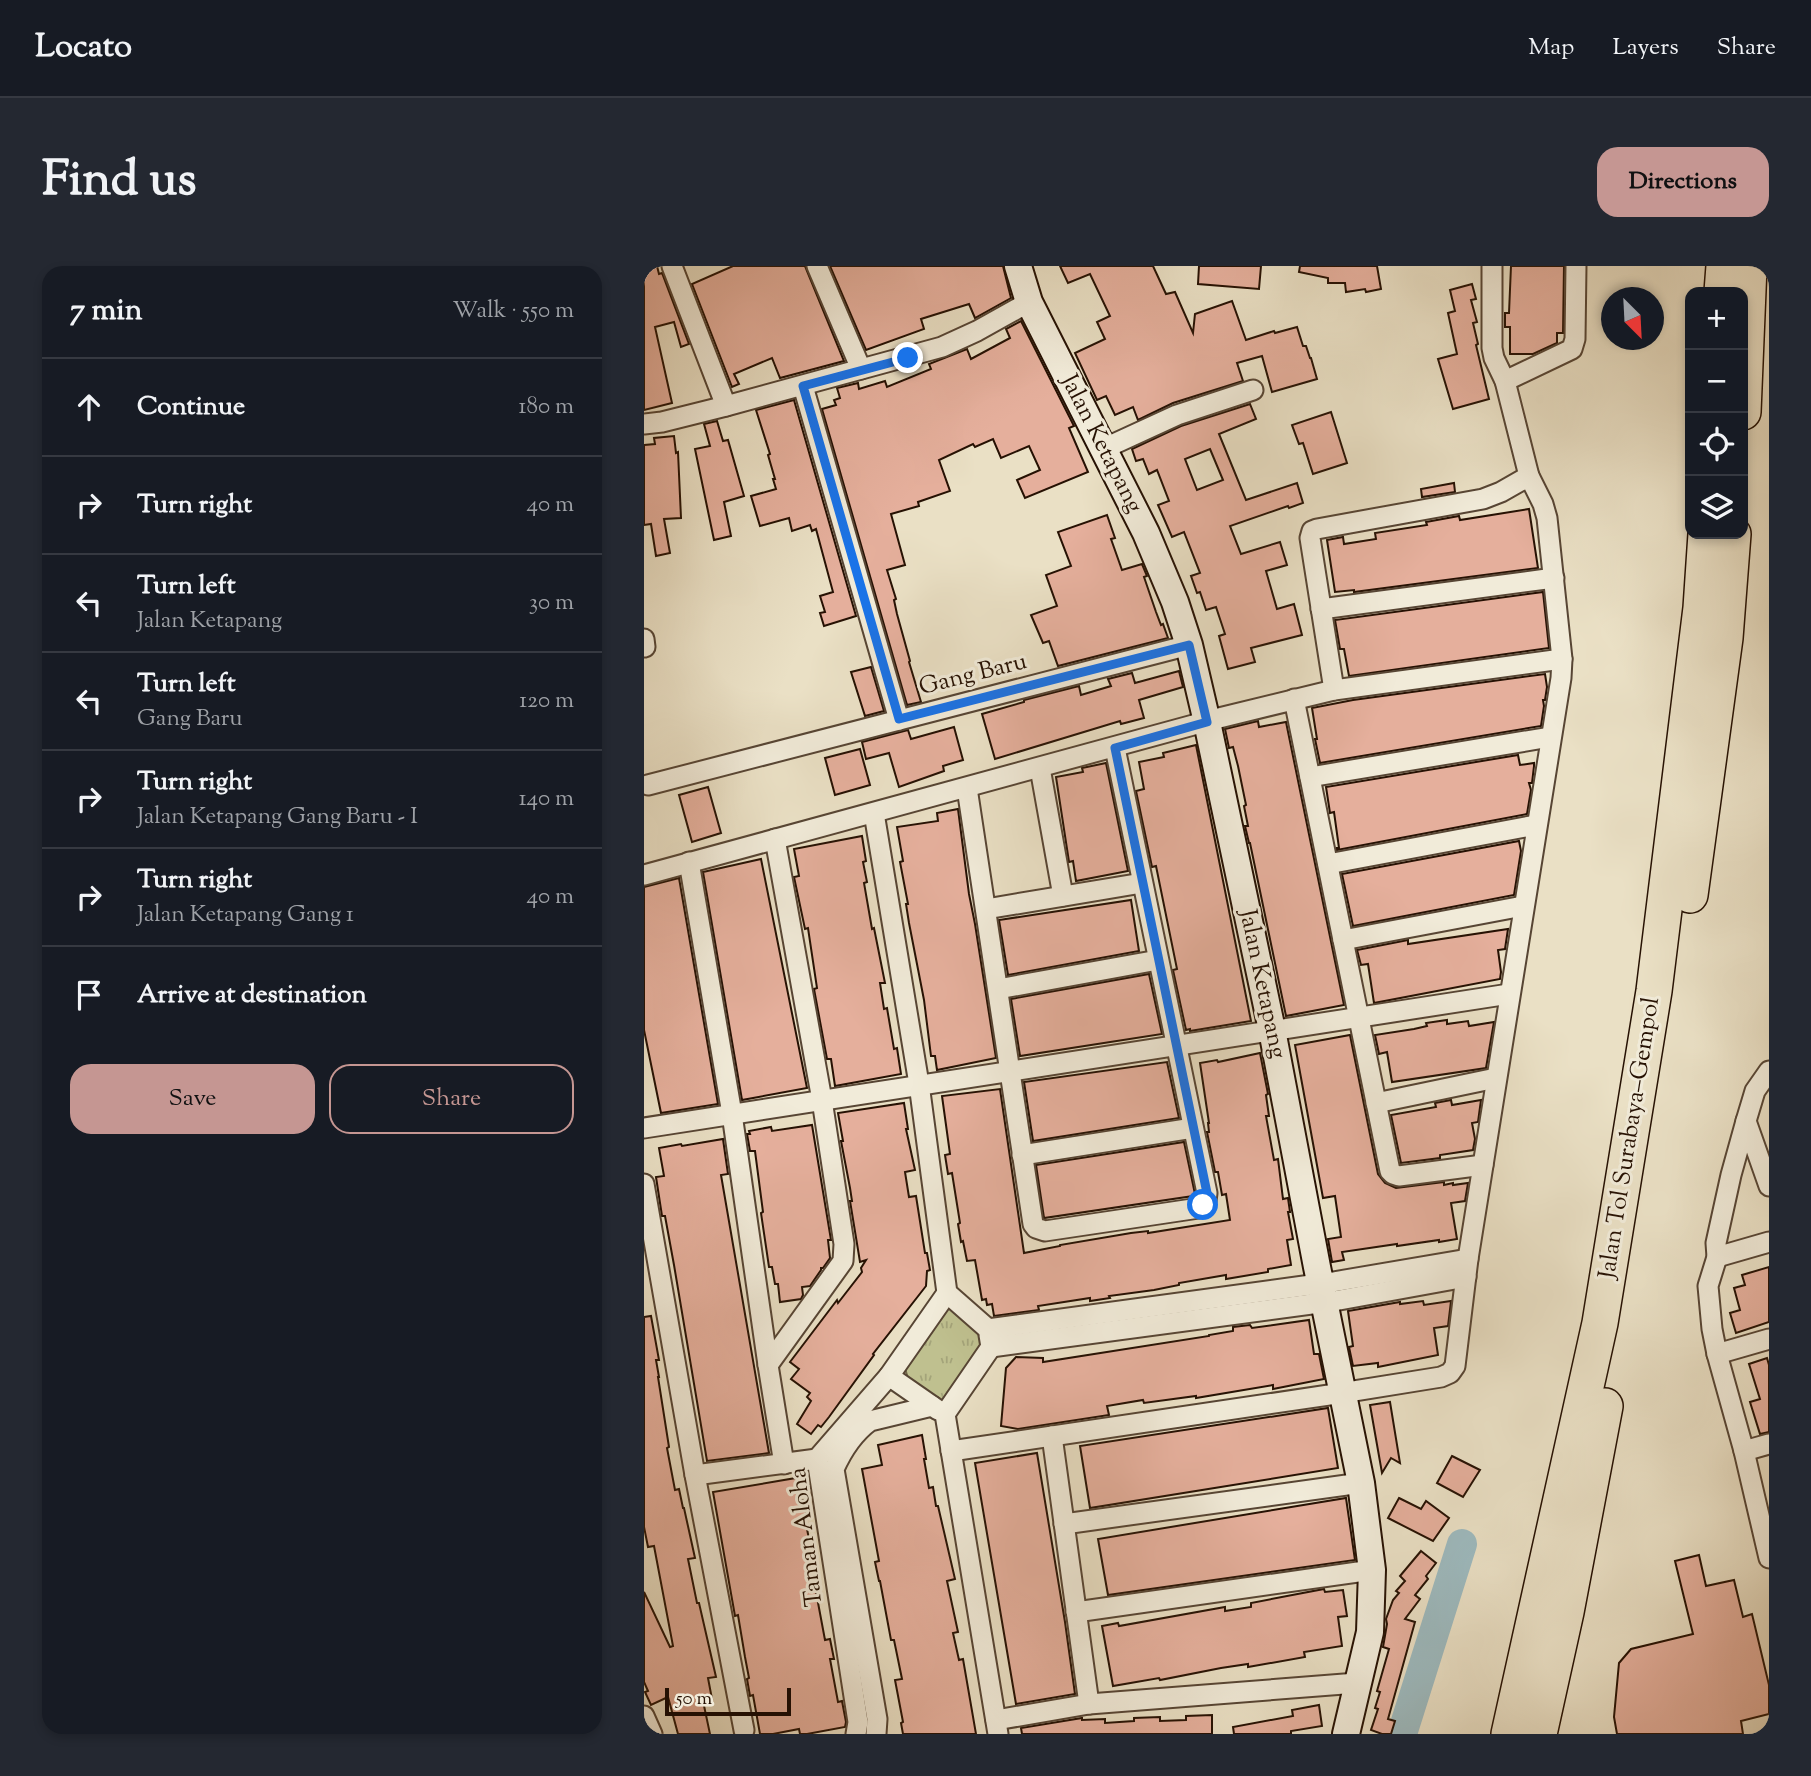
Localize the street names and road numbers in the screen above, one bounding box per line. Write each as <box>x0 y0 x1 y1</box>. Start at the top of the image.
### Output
street label: Jalan Ketapang <box>1051 367 1151 519</box>
street label: Gang Baru <box>915 645 1031 705</box>
street label: Jalan Ketapang <box>1229 904 1294 1062</box>
street label: Jalan Tol Surabaya–Gempol <box>1591 994 1669 1283</box>
street label: Taman Aloha <box>782 1465 832 1609</box>

